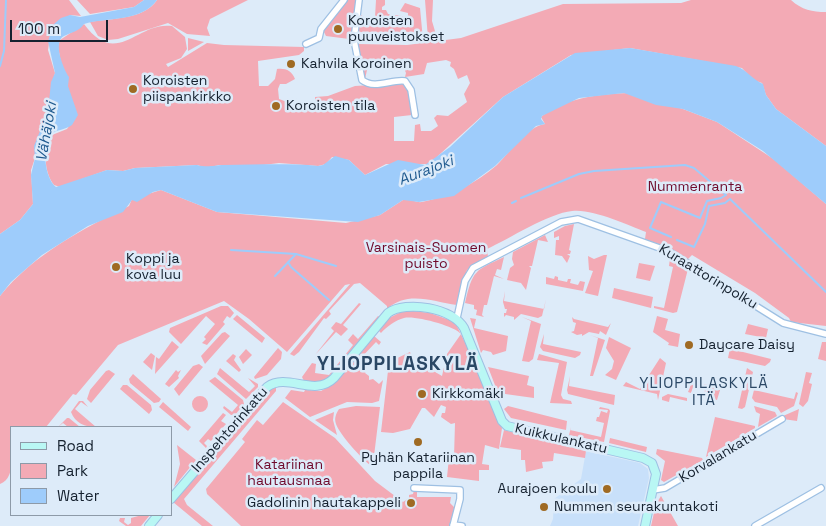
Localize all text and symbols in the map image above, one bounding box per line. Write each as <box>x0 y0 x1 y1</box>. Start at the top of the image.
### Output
scale bar <box>12 10 110 42</box>
place label: Koroisten puuveistokset <box>348 13 444 46</box>
text: 100 m <box>18 19 60 38</box>
marker: Koroisten puuveistokset <box>332 23 344 35</box>
place label: Kahvila Koroinen <box>301 56 411 72</box>
marker: Kahvila Koroinen <box>285 58 297 70</box>
place label: Koroisten piispankirkko <box>143 73 231 105</box>
marker: Koroisten piispankirkko <box>127 83 139 95</box>
place label: Koroisten tila <box>286 98 375 114</box>
marker: Koroisten tila <box>270 100 282 112</box>
water label: Vähäjoki <box>33 101 61 163</box>
water label: Aurajoki <box>396 152 456 190</box>
park label: Nummenranta <box>648 179 742 195</box>
park label: Varsinais-Suomen puisto <box>366 240 486 272</box>
street label: Kuraattorinpolku <box>656 241 760 313</box>
place label: Koppi ja kova luu <box>126 251 181 284</box>
marker: Koppi ja kova luu <box>110 261 122 273</box>
place label: Daycare Daisy <box>699 337 795 353</box>
marker: Daycare Daisy <box>683 339 695 351</box>
district label: YLIOPPILASKYLÄ <box>315 354 481 376</box>
district label: YLIOPPILASKYLÄ ITÄ <box>638 375 770 410</box>
street label: Inspehtorinkatu <box>189 384 271 476</box>
place label: Kirkkomäki <box>432 386 504 402</box>
marker: Kirkkomäki <box>416 388 428 400</box>
street label: Kuikkulankatu <box>513 420 609 458</box>
legend <box>10 426 172 516</box>
street label: Korvalankatu <box>676 427 760 487</box>
text: Road <box>57 436 94 455</box>
marker: Pyhän Katariinan pappila <box>412 436 424 448</box>
place label: Pyhän Katariinan pappila <box>361 450 475 482</box>
park label: Katariinan hautausmaa <box>247 457 331 490</box>
text: Park <box>57 461 88 480</box>
place label: Aurajoen koulu <box>498 481 597 497</box>
marker: Aurajoen koulu <box>601 483 613 495</box>
text: Water <box>57 486 99 505</box>
place label: Gadolinin hautakappeli <box>247 495 401 511</box>
marker: Gadolinin hautakappeli <box>405 497 417 509</box>
place label: Nummen seurakuntakoti <box>554 499 718 515</box>
marker: Nummen seurakuntakoti <box>538 501 550 513</box>

